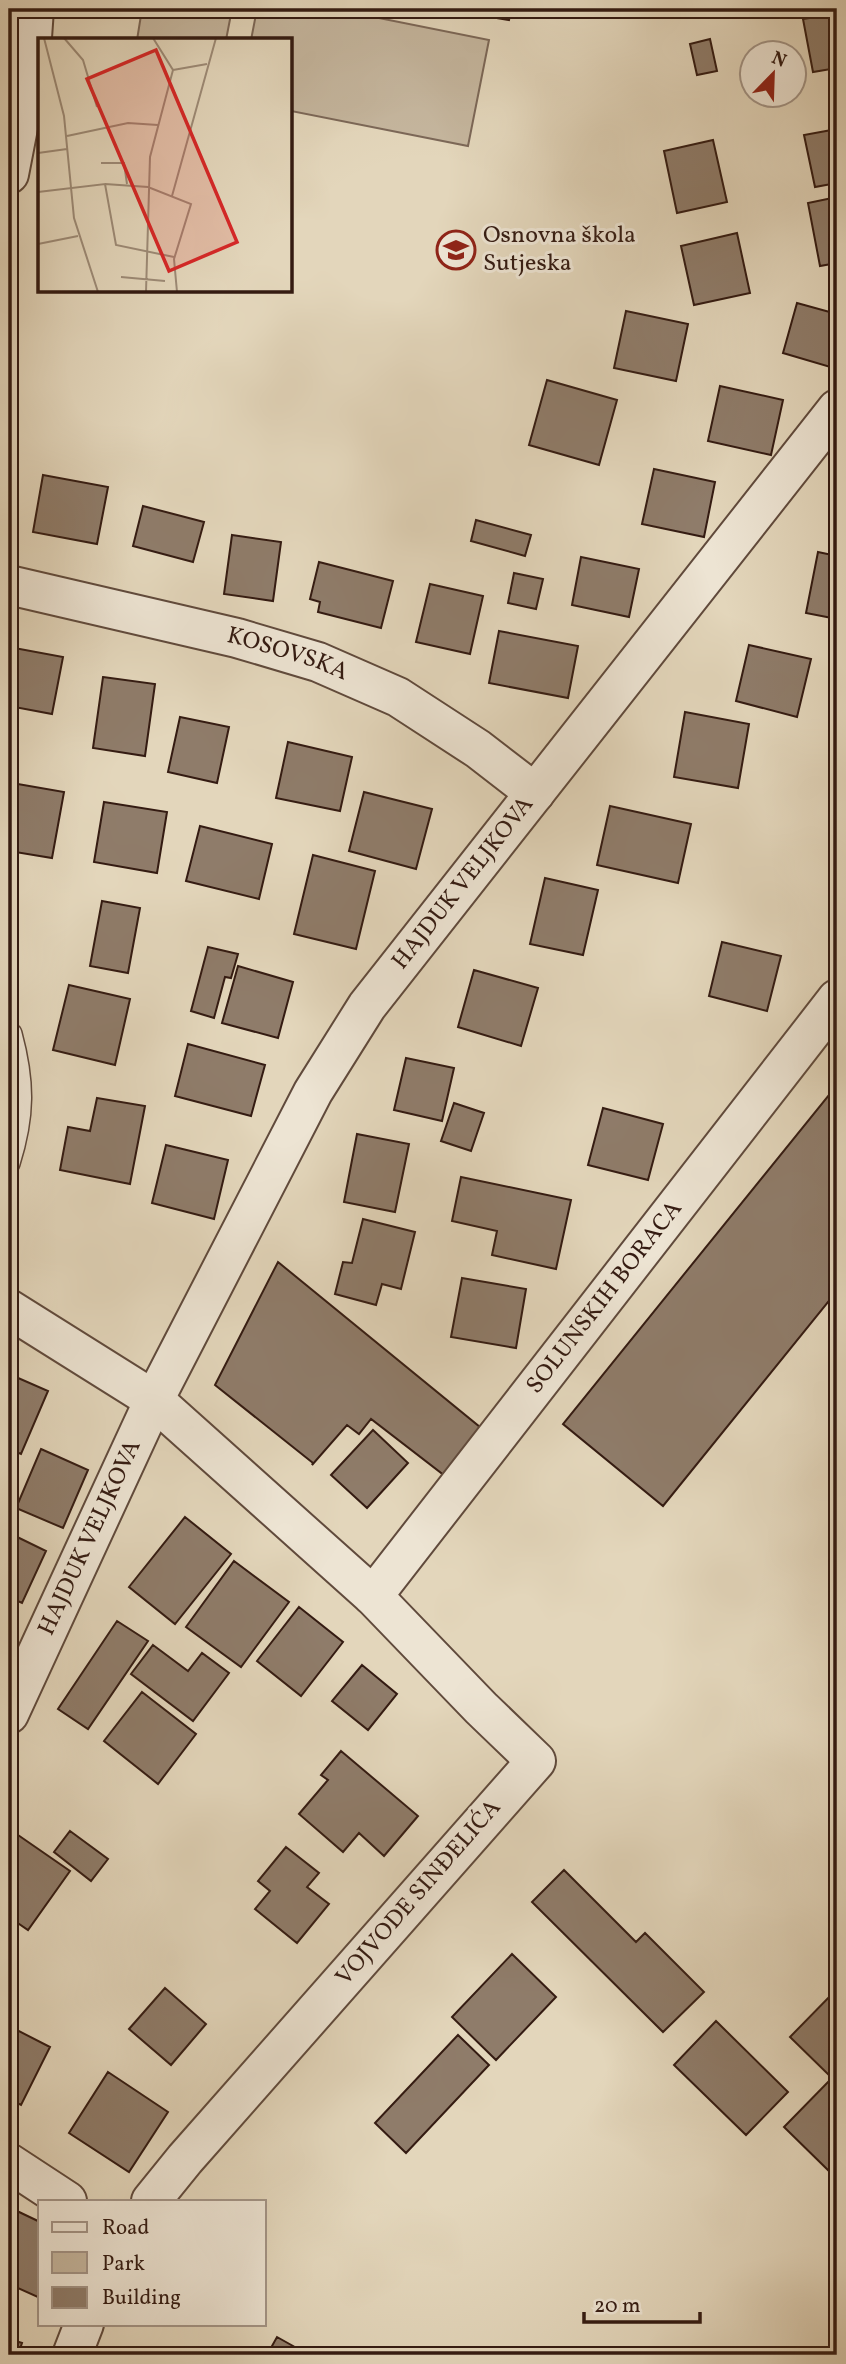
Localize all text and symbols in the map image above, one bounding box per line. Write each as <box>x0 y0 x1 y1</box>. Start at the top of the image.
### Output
inset map <box>38 38 292 292</box>
north arrow <box>738 38 808 108</box>
text: N <box>767 46 790 75</box>
place label: Osnovna škola Sutjeska <box>483 219 636 281</box>
school or university icon: Osnovna škola Sutjeska <box>435 229 477 271</box>
street label: KOSOVSKA <box>223 619 354 690</box>
street label: HAJDUK VELJKOVA <box>385 790 542 977</box>
street label: SOLUNSKIH BORACA <box>519 1194 691 1401</box>
street label: HAJDUK VELJKOVA <box>30 1434 150 1641</box>
street label: VOJVODE SINĐELIĆA <box>328 1792 510 1994</box>
legend <box>38 2200 266 2326</box>
text: Road <box>102 2214 149 2243</box>
text: Park <box>102 2250 145 2279</box>
scale bar <box>584 2280 699 2324</box>
text: Building <box>102 2284 181 2313</box>
text: 20 m <box>594 2292 640 2321</box>

